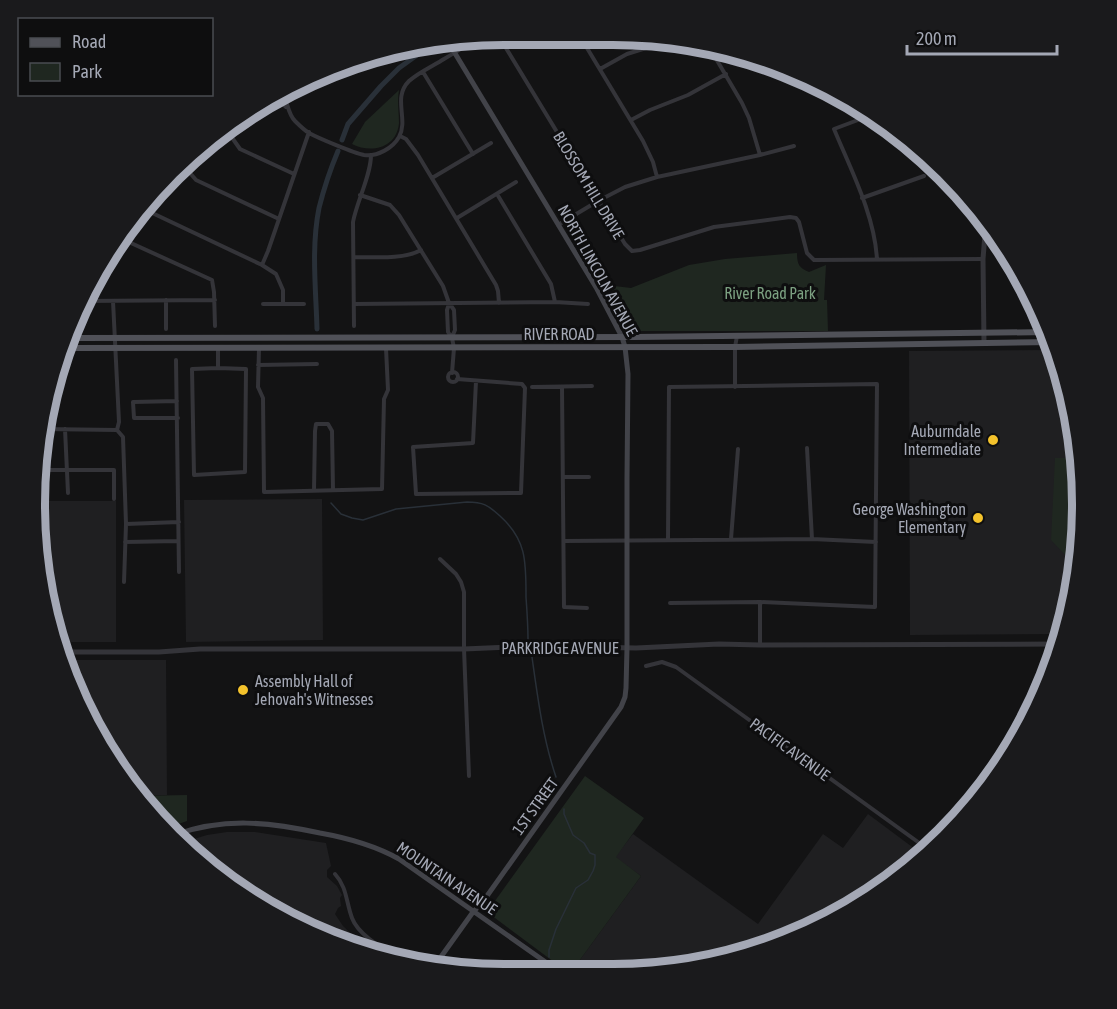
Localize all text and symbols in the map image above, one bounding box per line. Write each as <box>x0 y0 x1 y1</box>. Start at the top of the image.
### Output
legend <box>18 18 213 96</box>
scale bar <box>907 18 1057 56</box>
text: 200 m <box>916 28 957 49</box>
text: Road <box>72 31 106 52</box>
text: Park <box>72 61 102 82</box>
street label: BLOSSOM HILL DRIVE <box>550 128 628 242</box>
street label: NORTH LINCOLN AVENUE <box>555 201 642 339</box>
park label: River Road Park <box>724 284 816 302</box>
street label: RIVER ROAD <box>524 325 594 343</box>
place label: Auburndale Intermediate <box>904 422 981 458</box>
marker: Auburndale Intermediate <box>986 433 1000 447</box>
place label: George Washington Elementary <box>853 500 966 537</box>
marker: George Washington Elementary <box>971 511 985 525</box>
street label: PARKRIDGE AVENUE <box>501 639 619 657</box>
place label: Assembly Hall of Jehovah's Witnesses <box>255 672 374 708</box>
marker: Assembly Hall of Jehovah's Witnesses <box>236 683 250 697</box>
street label: PACIFIC AVENUE <box>747 714 834 784</box>
street label: 1ST STREET <box>508 774 562 838</box>
street label: MOUNTAIN AVENUE <box>394 838 501 918</box>

